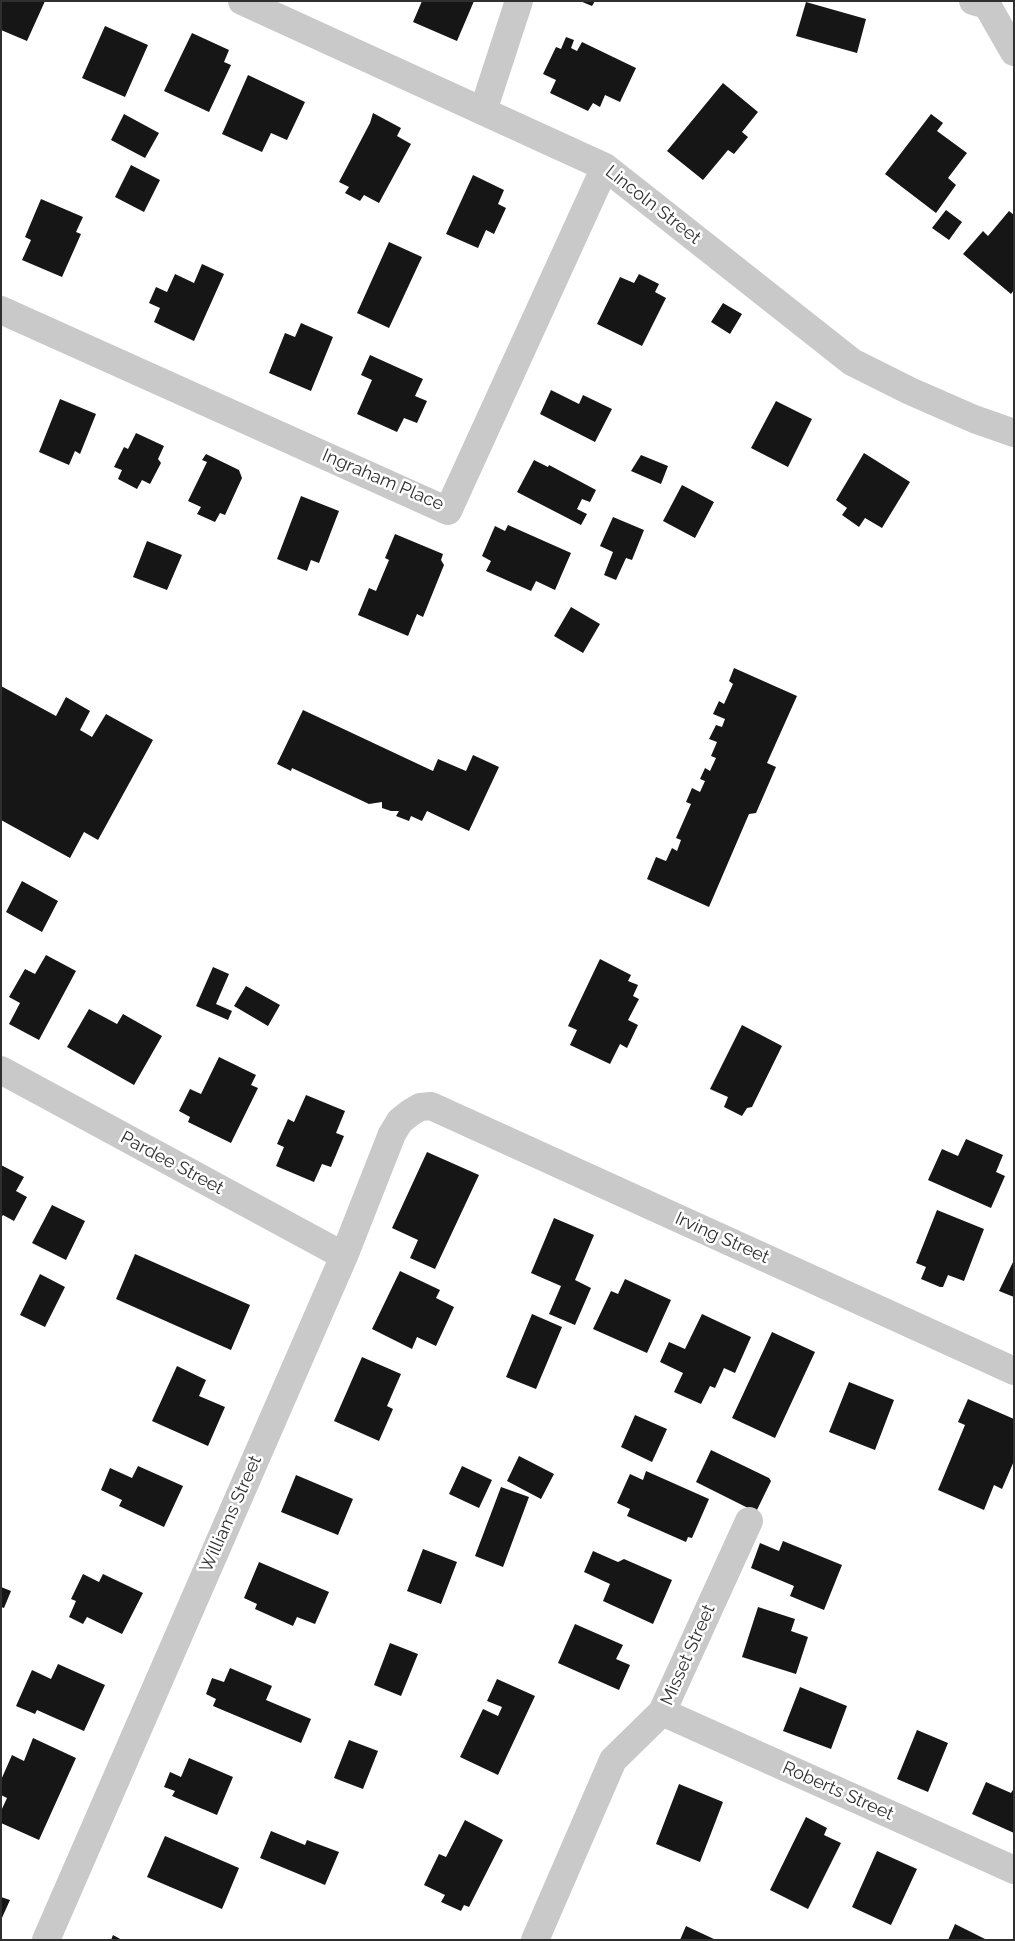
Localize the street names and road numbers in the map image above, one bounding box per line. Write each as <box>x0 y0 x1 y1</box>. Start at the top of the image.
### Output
street label: Lincoln Street <box>601 161 705 249</box>
street label: Ingraham Place <box>319 445 447 515</box>
street label: Pardee Street <box>117 1127 227 1199</box>
street label: Irving Street <box>672 1208 772 1268</box>
street label: Williams Street <box>196 1452 266 1576</box>
street label: Misset Street <box>656 1601 720 1709</box>
street label: Roberts Street <box>779 1757 897 1825</box>

